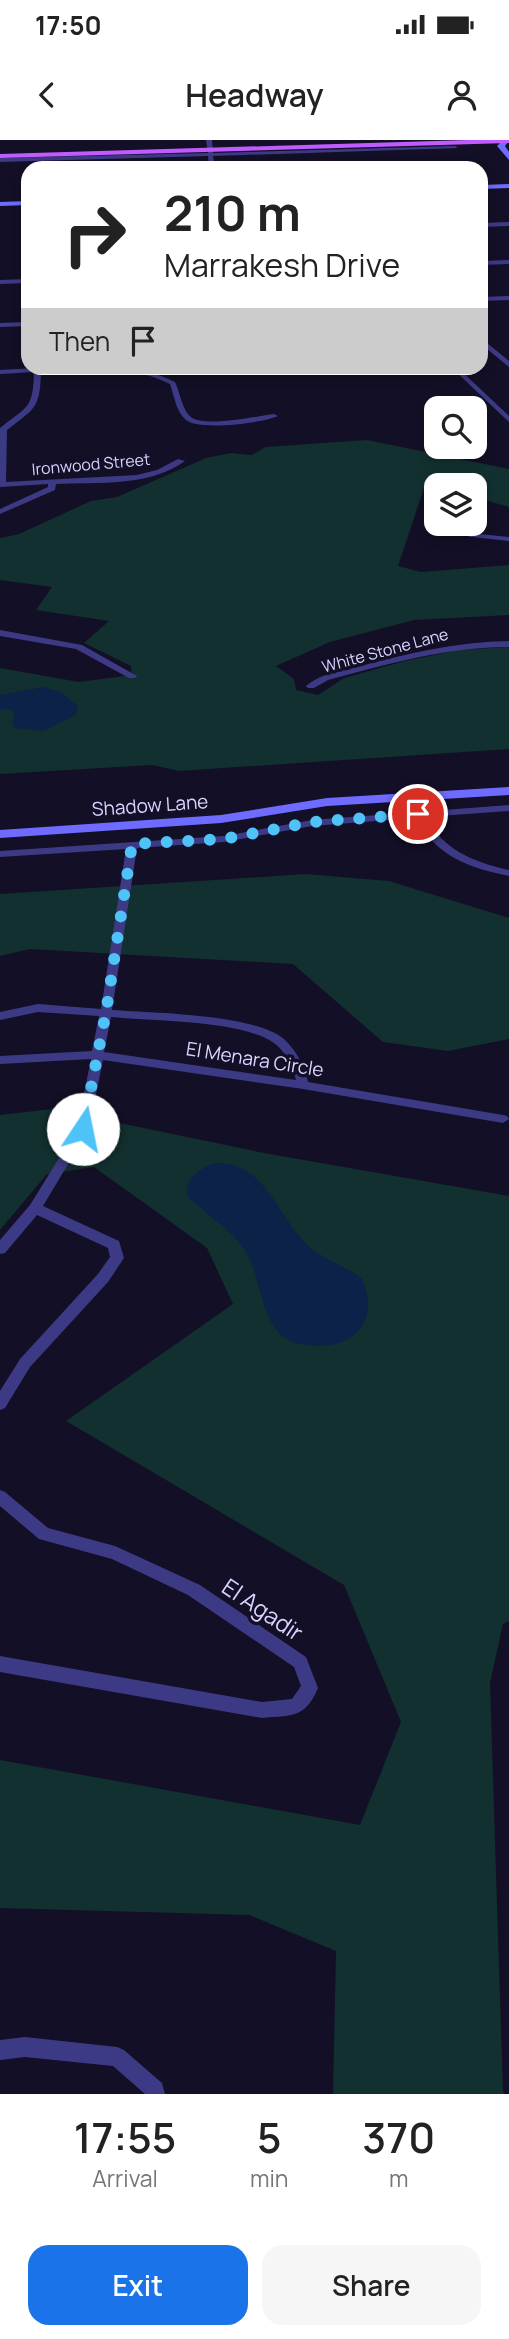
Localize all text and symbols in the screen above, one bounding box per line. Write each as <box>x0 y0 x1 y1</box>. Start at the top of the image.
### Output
text: 17:50 <box>35 7 102 43</box>
text: Headway <box>185 73 324 117</box>
icon: back <box>28 76 66 114</box>
icon: person <box>443 76 481 114</box>
text: 210 m <box>164 179 301 246</box>
icon: right <box>49 189 140 280</box>
text: Marrakesh Drive <box>164 243 400 287</box>
icon: arrive <box>124 322 162 360</box>
text: Then <box>49 323 110 359</box>
map controls <box>424 396 487 536</box>
button: search <box>424 396 487 459</box>
street label: Ironwood Street <box>31 448 151 480</box>
button: layers <box>424 473 487 536</box>
street label: White Stone Lane <box>319 623 451 677</box>
pin <box>388 784 448 844</box>
street label: Shadow Lane <box>91 788 209 822</box>
icon: arrive <box>399 795 437 833</box>
street label: El Menara Circle <box>184 1035 326 1083</box>
position arrow <box>46 1092 120 1166</box>
street label: El Agadir <box>216 1570 310 1648</box>
text: 17:55 <box>74 2108 176 2166</box>
text: 5 <box>257 2108 282 2166</box>
text: 370 <box>362 2108 435 2166</box>
text: Arrival <box>92 2162 158 2194</box>
text: min <box>250 2162 289 2194</box>
text: m <box>389 2162 409 2194</box>
button: Exit <box>28 2245 248 2325</box>
button: Share <box>262 2245 481 2325</box>

